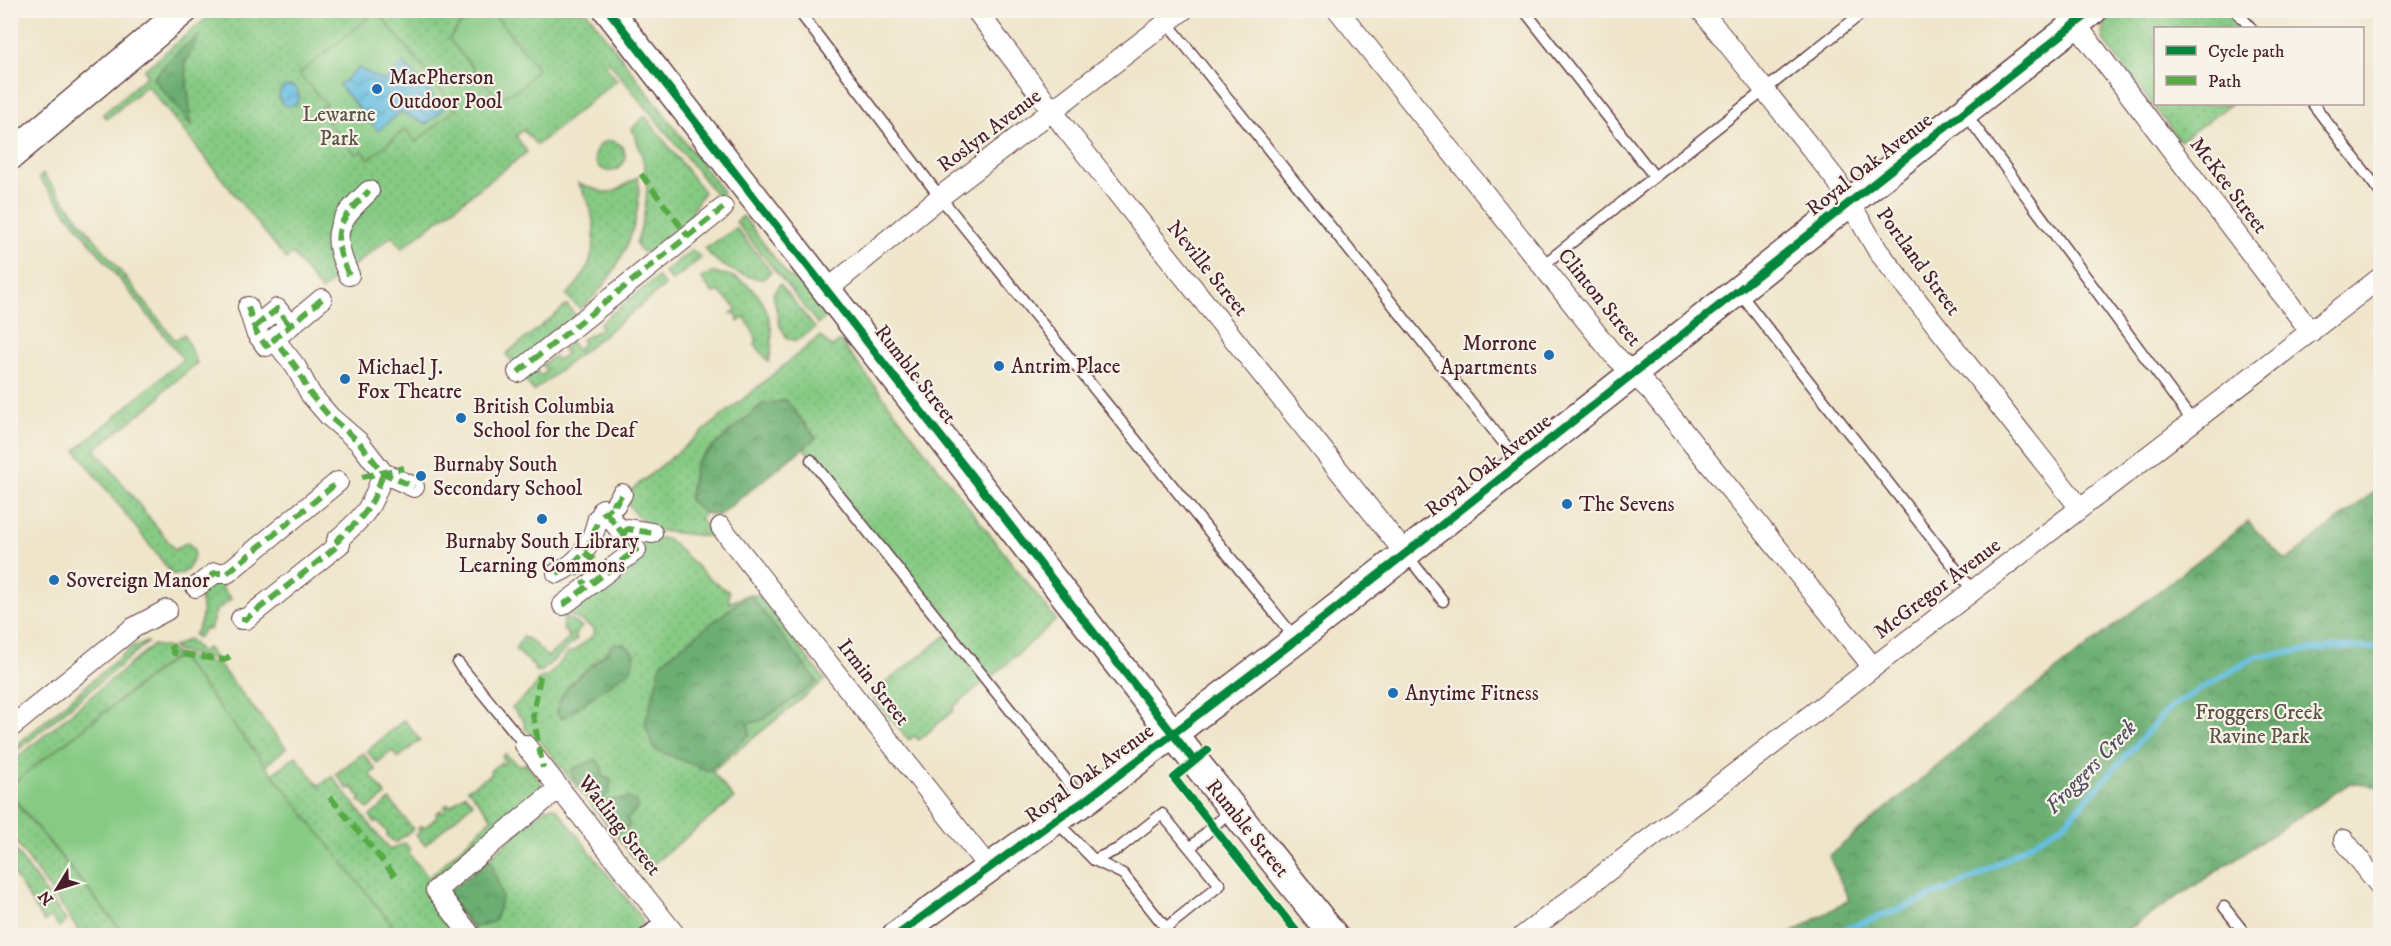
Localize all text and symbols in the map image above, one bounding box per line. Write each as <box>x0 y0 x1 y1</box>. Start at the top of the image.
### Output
legend <box>2154 27 2364 105</box>
text: Cycle path <box>2208 41 2285 63</box>
place label: MacPherson Outdoor Pool <box>389 65 503 115</box>
text: Path <box>2208 71 2242 93</box>
marker: MacPherson Outdoor Pool <box>370 82 384 96</box>
street label: Roslyn Avenue <box>933 83 1047 178</box>
park label: Lewarne Park <box>302 102 376 152</box>
street label: Royal Oak Avenue <box>1801 107 1938 222</box>
street label: McKee Street <box>2184 132 2273 239</box>
street label: Portland Street <box>1870 202 1966 321</box>
street label: Neville Street <box>1161 216 1254 322</box>
street label: Clinton Street <box>1552 243 1647 352</box>
street label: Rumble Street <box>868 320 962 430</box>
place label: Morrone Apartments <box>1441 331 1537 381</box>
marker: Morrone Apartments <box>1542 348 1556 362</box>
place label: Antrim Place <box>1011 354 1121 380</box>
place label: Michael J. Fox Theatre <box>357 355 462 405</box>
marker: Antrim Place <box>992 359 1006 373</box>
marker: Michael J. Fox Theatre <box>338 372 352 386</box>
place label: British Columbia School for the Deaf <box>473 394 638 444</box>
street label: Royal Oak Avenue <box>1420 408 1557 523</box>
marker: British Columbia School for the Deaf <box>454 411 468 425</box>
place label: Burnaby South Secondary School <box>433 452 583 502</box>
marker: Burnaby South Secondary School <box>414 469 428 483</box>
place label: The Sevens <box>1579 492 1675 518</box>
marker: The Sevens <box>1560 497 1574 511</box>
marker: Burnaby South Library Learning Commons <box>535 512 549 526</box>
place label: Burnaby South Library Learning Commons <box>445 529 640 579</box>
street label: McGregor Avenue <box>1869 532 2007 645</box>
place label: Sovereign Manor <box>66 568 210 594</box>
marker: Sovereign Manor <box>47 573 61 587</box>
street label: Irmin Street <box>831 634 915 731</box>
place label: Anytime Fitness <box>1405 681 1539 707</box>
marker: Anytime Fitness <box>1386 686 1400 700</box>
park label: Froggers Creek Ravine Park <box>2195 700 2323 750</box>
water label: Froggers Creek <box>2040 714 2143 820</box>
street label: Royal Oak Avenue <box>1020 718 1159 829</box>
street label: Watling Street <box>571 769 667 881</box>
street label: Rumble Street <box>1200 774 1295 883</box>
north arrow <box>27 859 87 919</box>
text: N <box>34 886 58 909</box>

